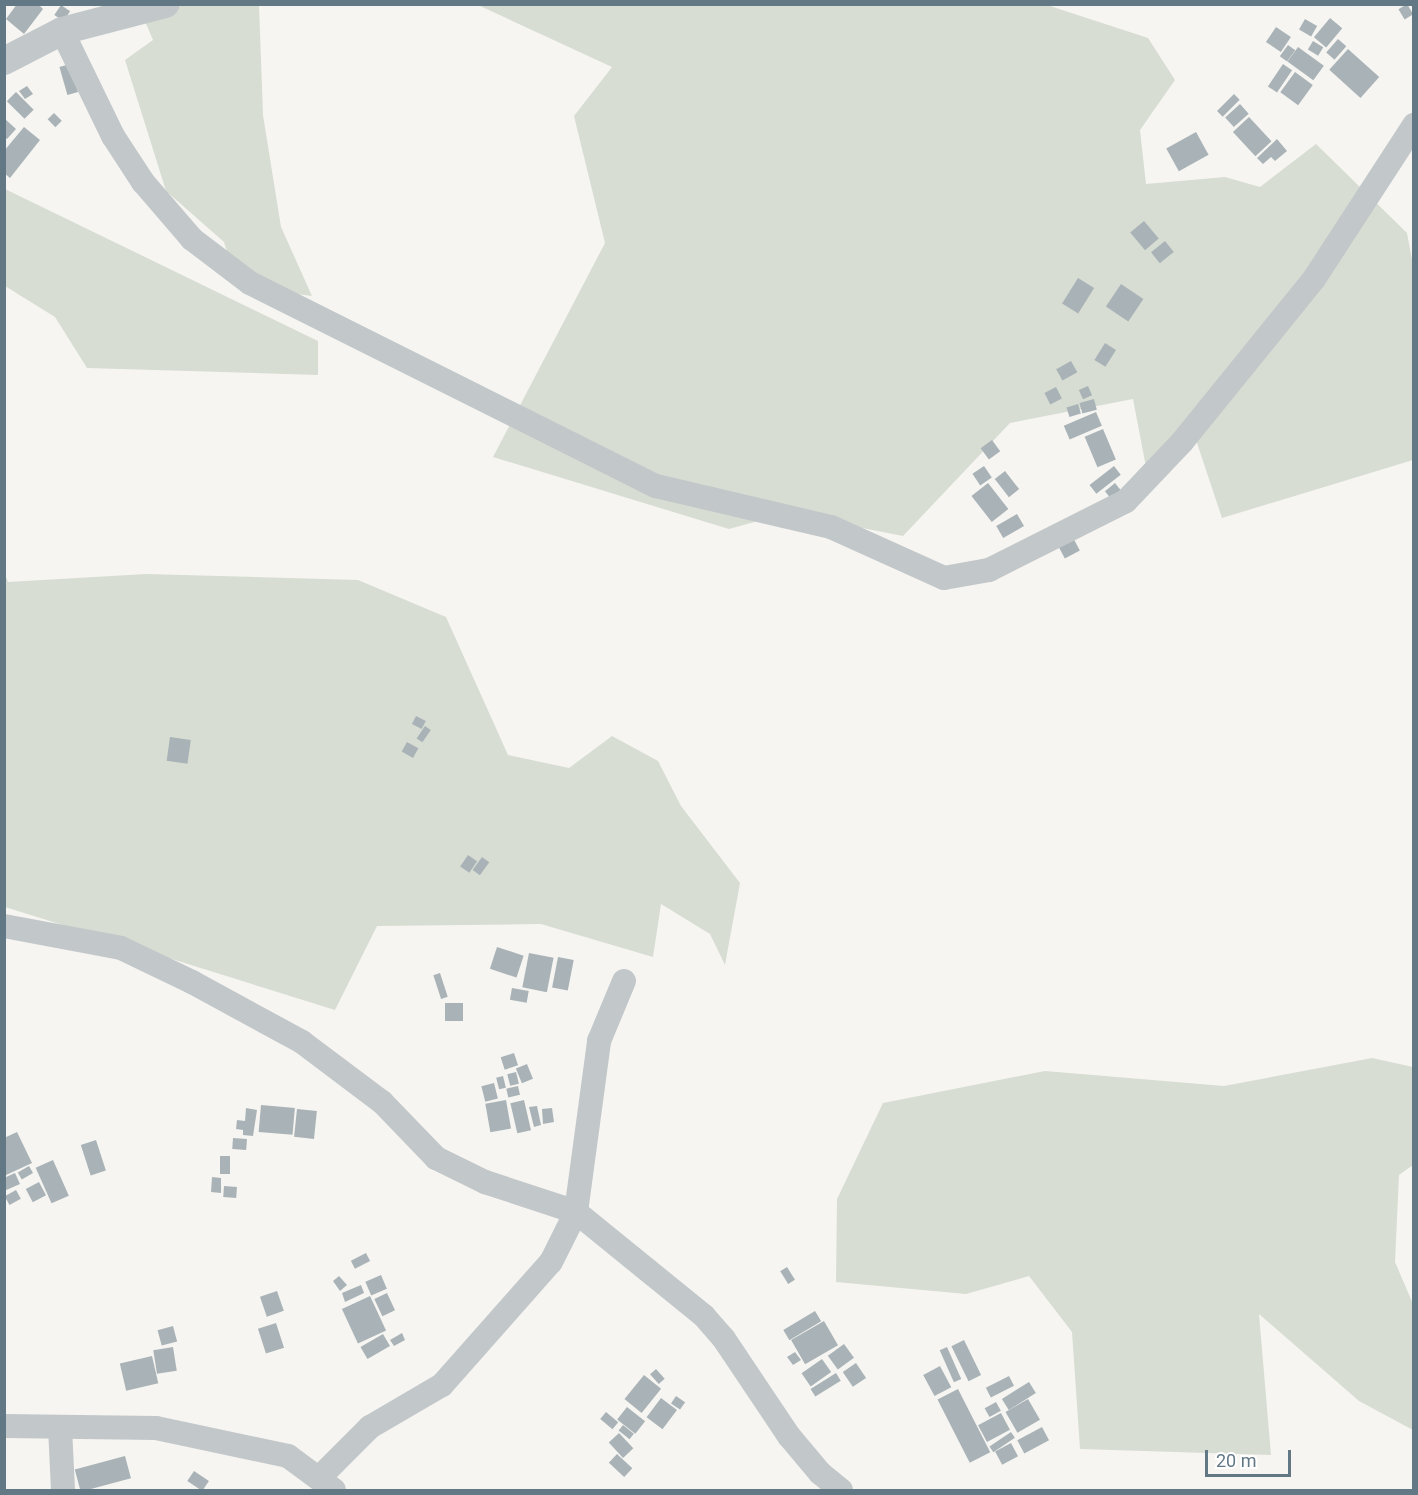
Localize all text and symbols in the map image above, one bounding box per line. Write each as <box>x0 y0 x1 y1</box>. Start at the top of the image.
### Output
scale bar <box>1208 1438 1294 1476</box>
text: 20 m <box>1216 1450 1256 1471</box>

